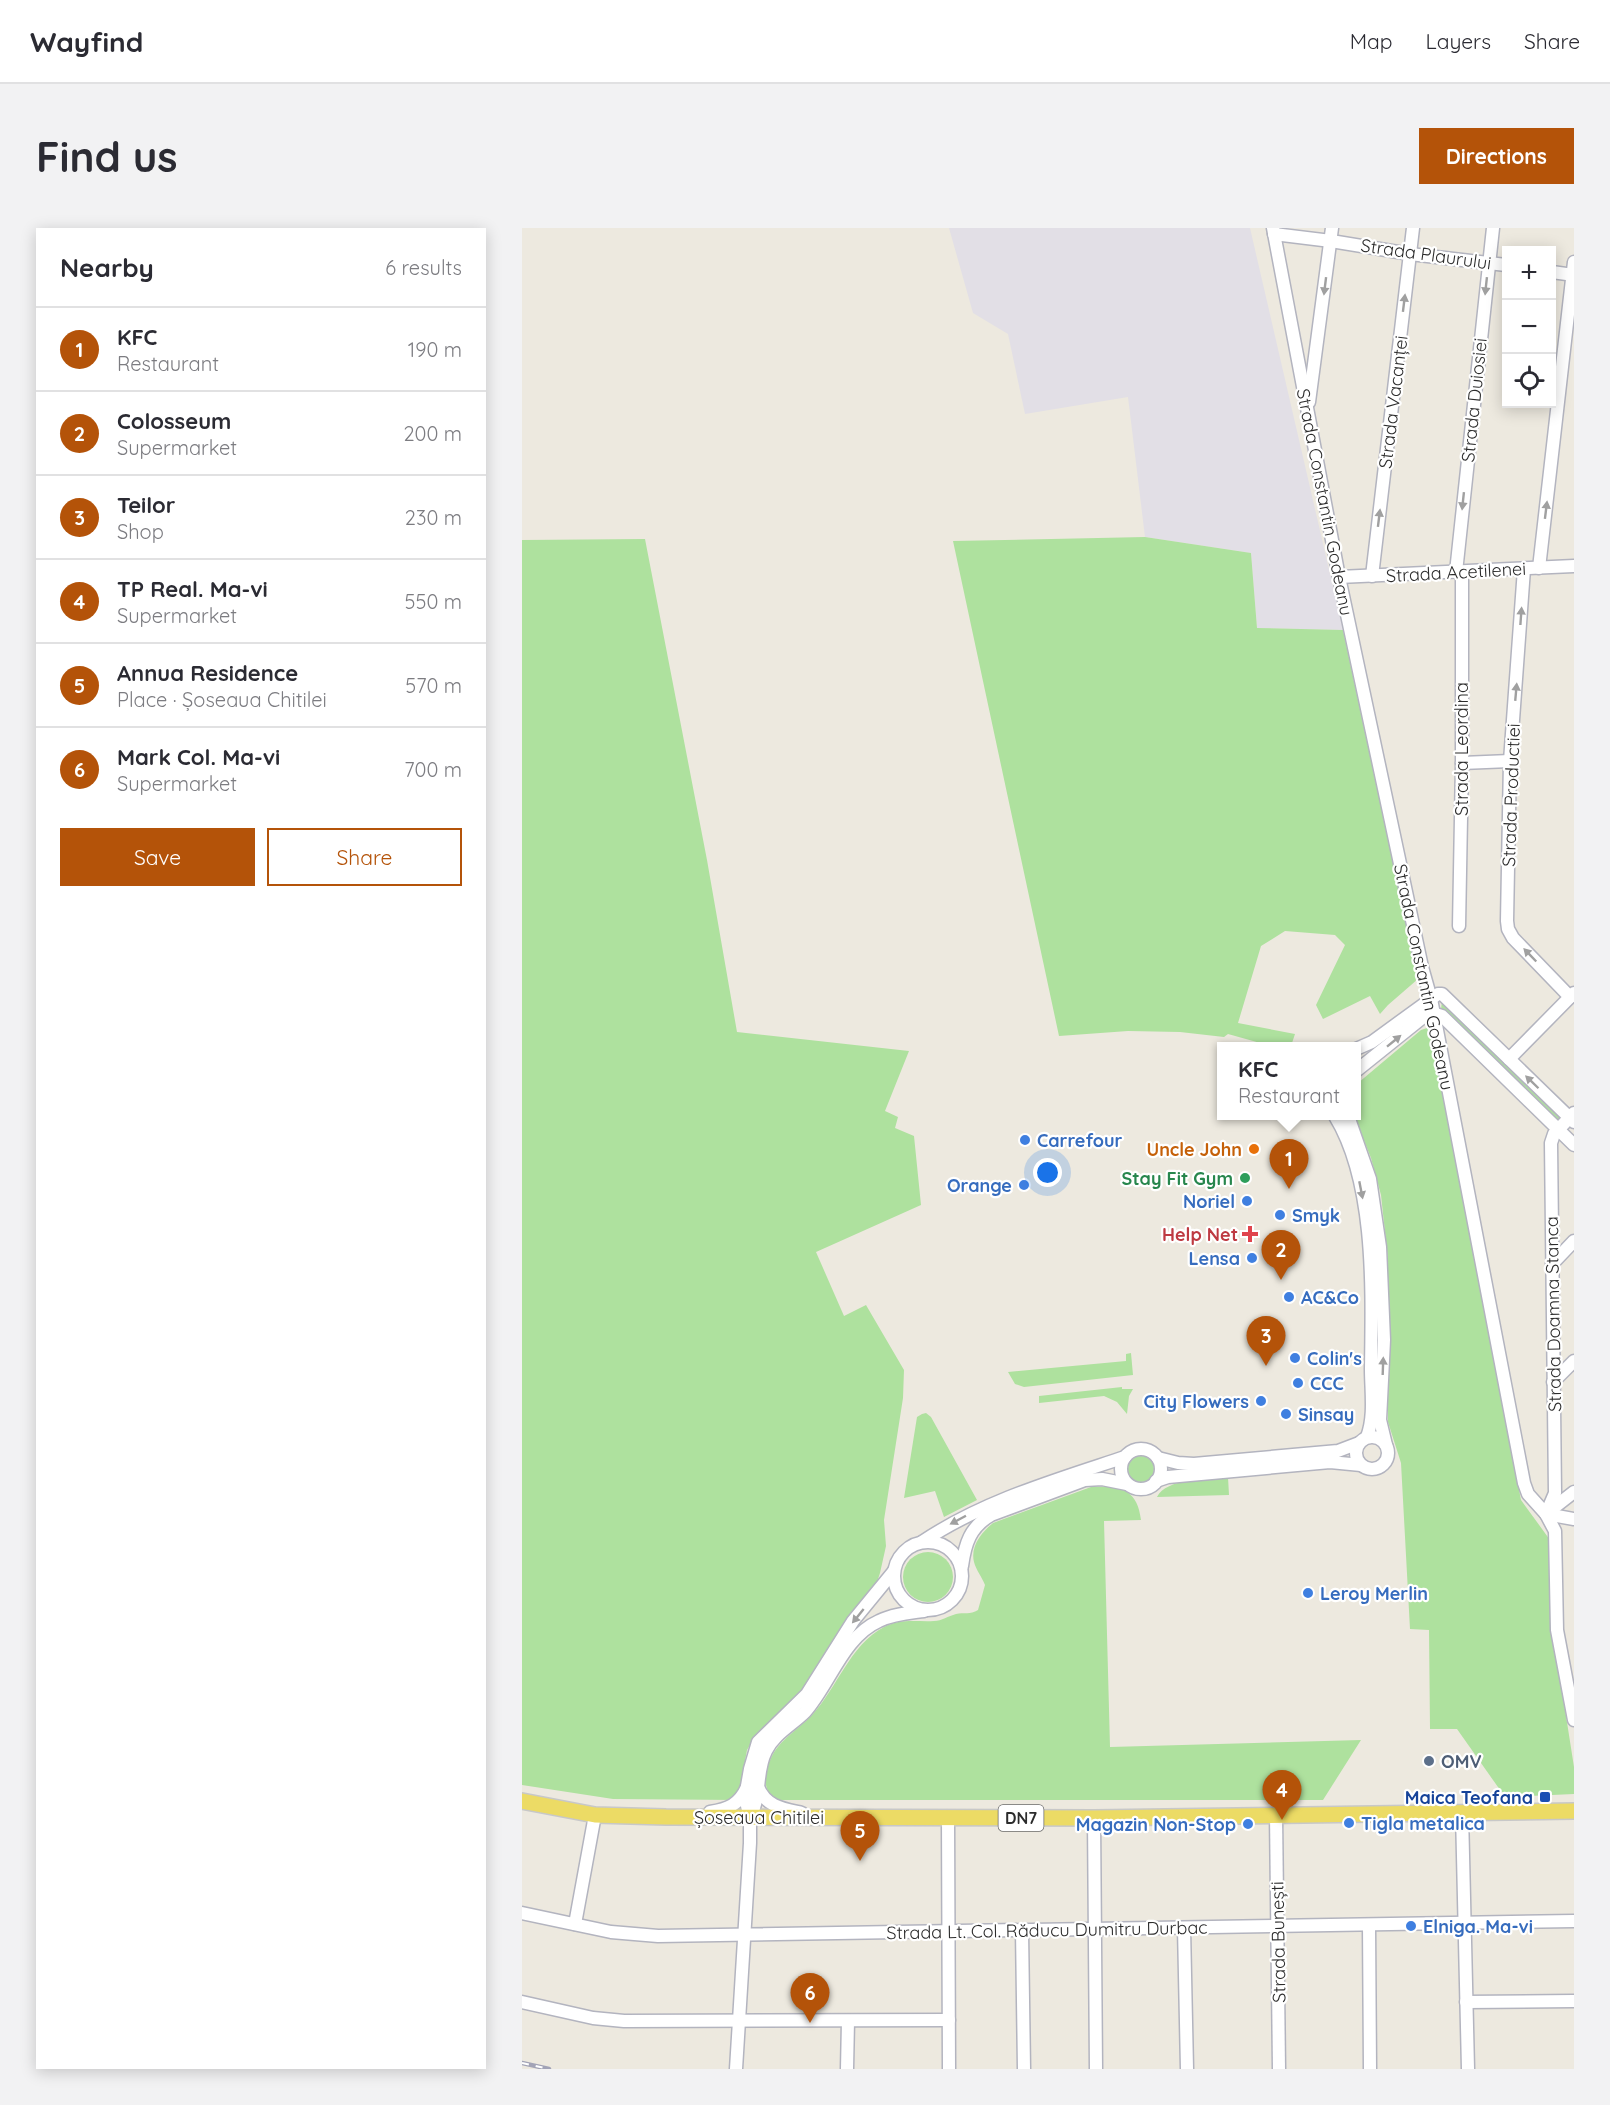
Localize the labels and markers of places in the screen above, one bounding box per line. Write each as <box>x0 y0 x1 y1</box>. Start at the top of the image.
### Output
place label: Carrefour <box>1037 1129 1123 1152</box>
marker: Carrefour <box>1018 1133 1032 1147</box>
place label: Uncle John <box>1146 1138 1242 1161</box>
pin: 1 <box>1270 1140 1308 1189</box>
marker: Uncle John <box>1247 1142 1261 1156</box>
place label: Stay Fit Gym <box>1122 1167 1233 1190</box>
marker: Stay Fit Gym <box>1238 1171 1252 1185</box>
place label: Orange <box>947 1174 1012 1197</box>
marker: Orange <box>1017 1178 1031 1192</box>
place label: Noriel <box>1183 1190 1235 1213</box>
marker: Noriel <box>1240 1194 1254 1208</box>
place label: Smyk <box>1292 1204 1340 1227</box>
marker: Smyk <box>1273 1208 1287 1222</box>
place label: Help Net <box>1162 1223 1238 1246</box>
marker: Help Net <box>1243 1227 1257 1241</box>
pin: 2 <box>1262 1230 1300 1280</box>
place label: Lensa <box>1188 1247 1240 1270</box>
marker: Lensa <box>1245 1251 1259 1265</box>
place label: AC&Co <box>1301 1286 1359 1309</box>
marker: AC&Co <box>1282 1290 1296 1304</box>
pin: 3 <box>1246 1316 1286 1366</box>
place label: Colin's <box>1307 1347 1362 1370</box>
marker: Colin's <box>1288 1351 1302 1365</box>
place label: CCC <box>1310 1372 1344 1395</box>
marker: CCC <box>1291 1376 1305 1390</box>
place label: City Flowers <box>1144 1390 1249 1413</box>
marker: City Flowers <box>1254 1394 1268 1408</box>
place label: Sinsay <box>1298 1403 1354 1426</box>
marker: Sinsay <box>1279 1407 1293 1421</box>
place label: Leroy Merlin <box>1320 1582 1428 1605</box>
marker: Leroy Merlin <box>1301 1586 1315 1600</box>
place label: OMV <box>1441 1750 1482 1773</box>
marker: OMV <box>1422 1754 1436 1768</box>
pin: 4 <box>1262 1770 1302 1820</box>
place label: Maica Teofana <box>1405 1786 1533 1809</box>
marker: Maica Teofana <box>1538 1790 1552 1804</box>
pin: 5 <box>840 1812 880 1861</box>
place label: Tigla metalica <box>1361 1812 1485 1835</box>
place label: Magazin Non-Stop <box>1076 1813 1236 1836</box>
marker: Tigla metalica <box>1342 1816 1356 1830</box>
marker: Magazin Non-Stop <box>1241 1817 1255 1831</box>
place label: Elniga. Ma-vi <box>1423 1915 1533 1938</box>
marker: Elniga. Ma-vi <box>1404 1919 1418 1933</box>
pin: 6 <box>790 1974 830 2023</box>

